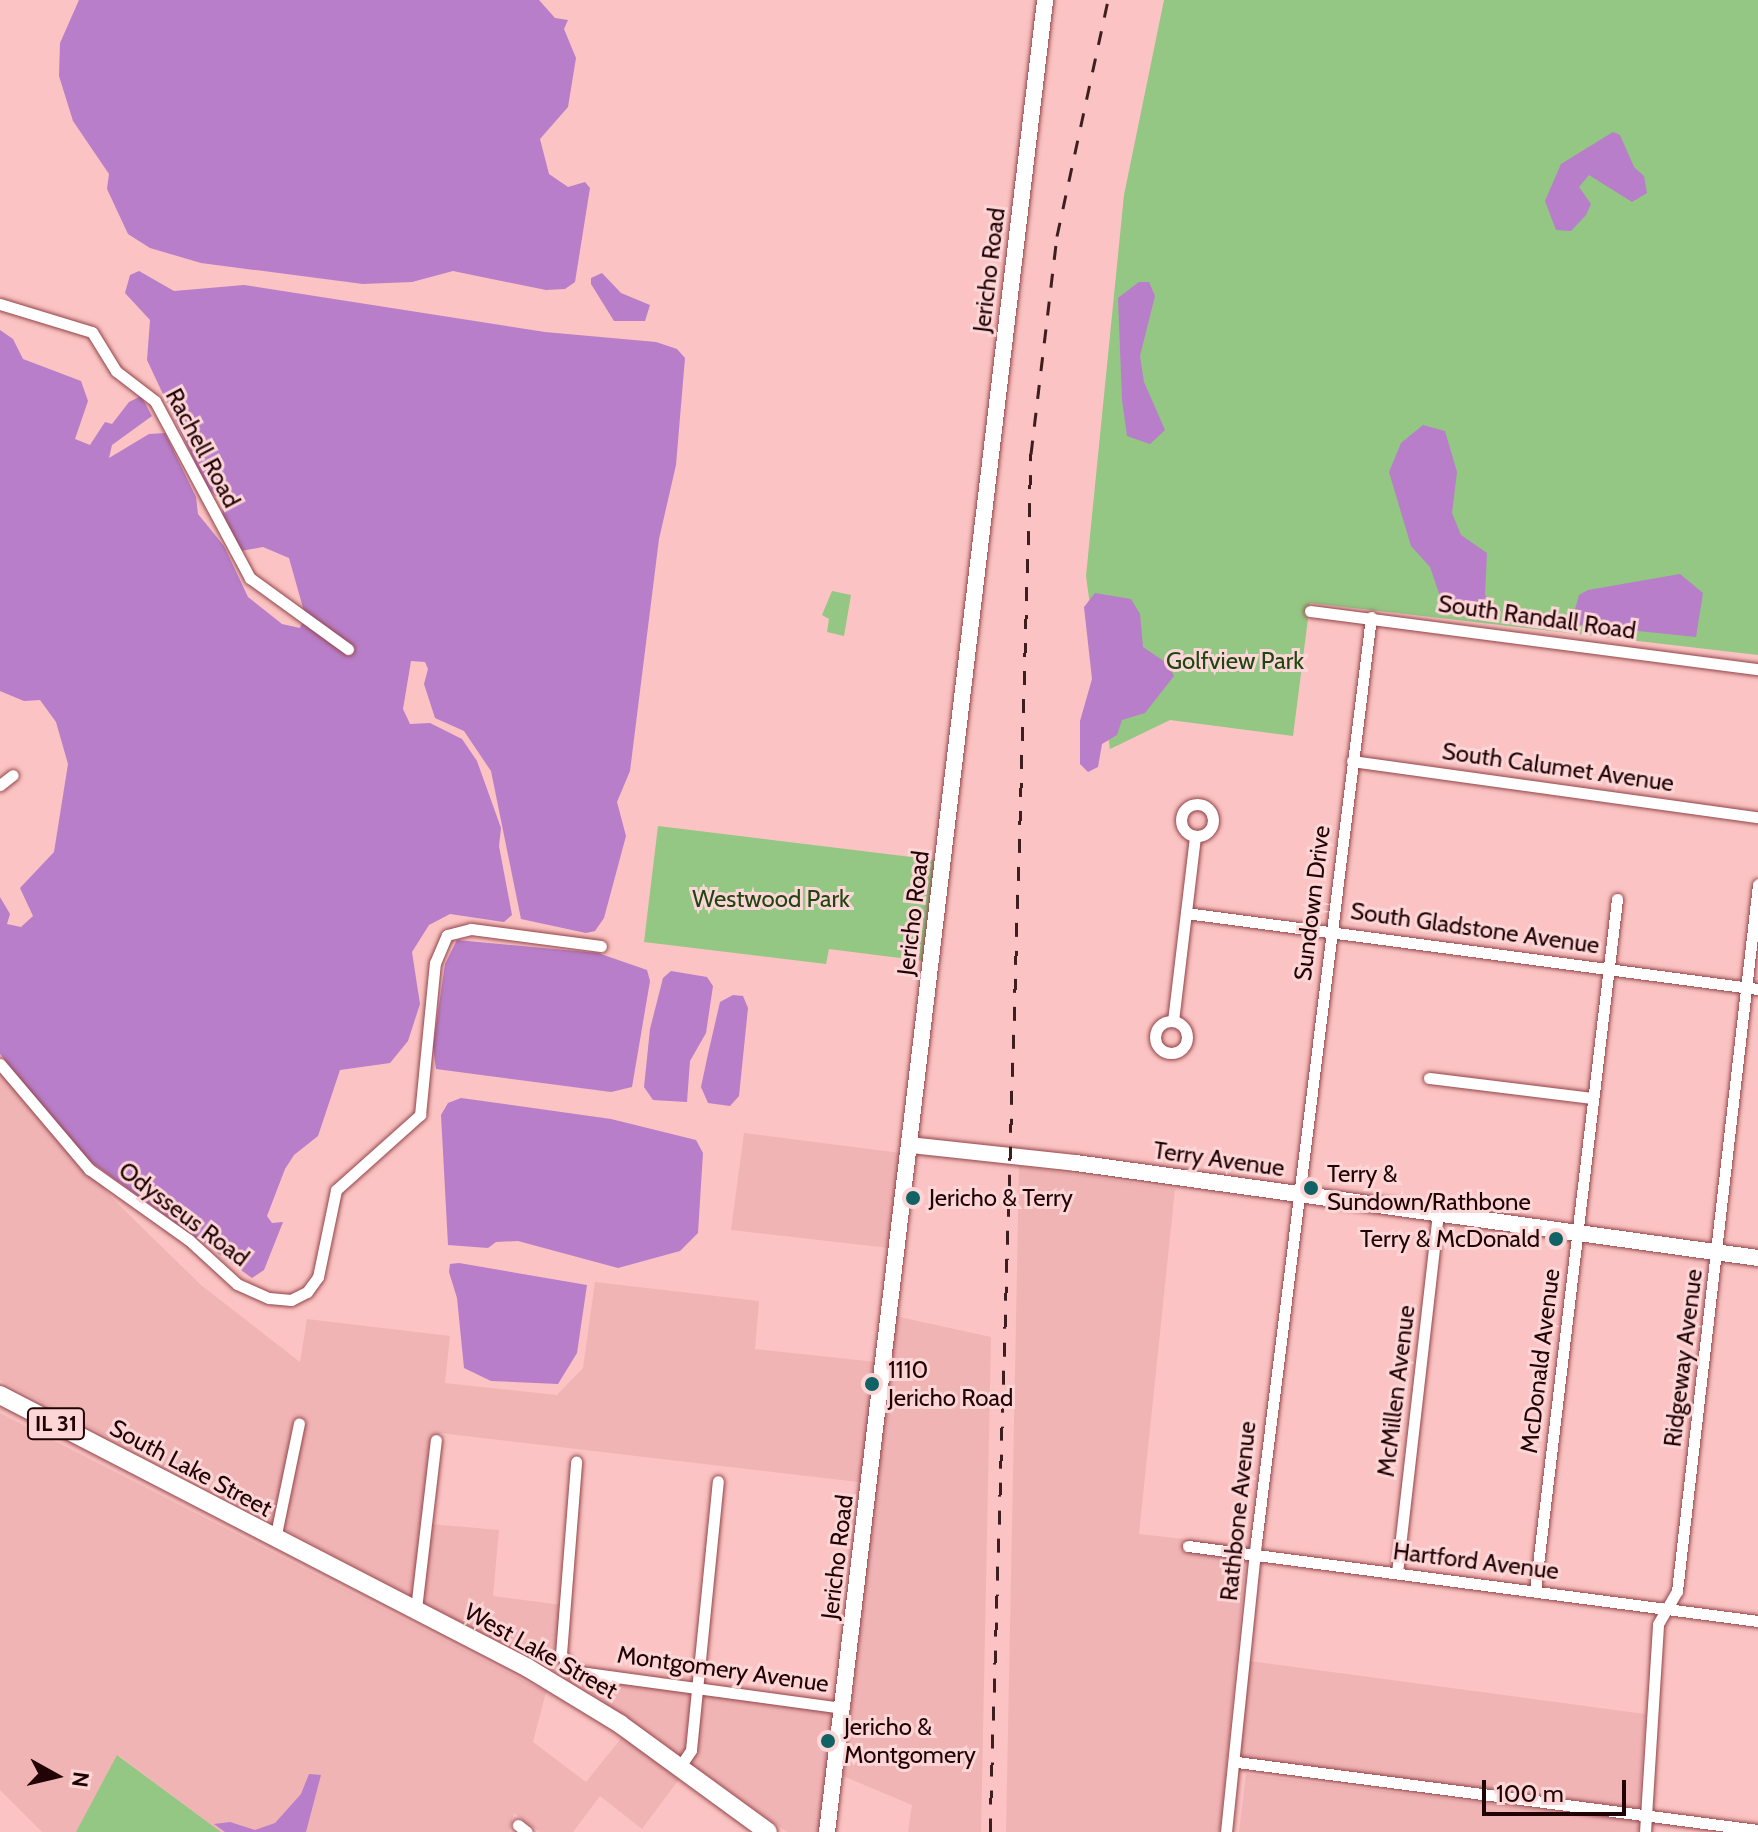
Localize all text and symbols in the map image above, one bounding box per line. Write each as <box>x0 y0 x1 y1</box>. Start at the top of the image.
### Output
street label: Jericho Road <box>967 206 1011 334</box>
street label: Rachell Road <box>160 383 246 513</box>
street label: South Randall Road <box>1436 589 1638 645</box>
park label: Golfview Park <box>1166 647 1304 675</box>
street label: South Calumet Avenue <box>1440 736 1676 798</box>
street label: Sundown Drive <box>1288 824 1336 982</box>
street label: Jericho Road <box>891 849 935 977</box>
park label: Westwood Park <box>692 885 850 913</box>
street label: South Gladstone Avenue <box>1349 896 1601 960</box>
street label: Terry Avenue <box>1152 1136 1286 1182</box>
street label: Odysseus Road <box>113 1156 255 1272</box>
place label: Terry & Sundown/Rathbone <box>1327 1160 1531 1216</box>
marker: Terry & Sundown/Rathbone <box>1302 1179 1320 1197</box>
place label: Jericho & Terry <box>929 1184 1073 1212</box>
marker: Jericho & Terry <box>904 1189 922 1207</box>
place label: Terry & McDonald <box>1360 1225 1540 1253</box>
marker: Terry & McDonald <box>1547 1230 1565 1248</box>
street label: McDonald Avenue <box>1514 1267 1566 1455</box>
street label: Ridgeway Avenue <box>1658 1267 1708 1449</box>
street label: McMillen Avenue <box>1371 1304 1421 1478</box>
place label: 1110 Jericho Road <box>888 1356 1013 1412</box>
marker: 1110 Jericho Road <box>863 1375 881 1393</box>
road number: IL 31 <box>26 1406 86 1442</box>
street label: South Lake Street <box>105 1413 277 1523</box>
street label: Rathbone Avenue <box>1214 1420 1262 1602</box>
street label: Jericho Road <box>815 1493 859 1621</box>
street label: Hartford Avenue <box>1391 1537 1561 1585</box>
street label: West Lake Street <box>459 1597 623 1705</box>
street label: Montgomery Avenue <box>615 1640 831 1698</box>
place label: Jericho & Montgomery <box>844 1713 976 1769</box>
marker: Jericho & Montgomery <box>819 1732 837 1750</box>
north arrow <box>16 1736 96 1816</box>
scale bar <box>1486 1764 1630 1814</box>
text: N <box>66 1770 95 1789</box>
text: 100 m <box>1496 1779 1564 1808</box>

